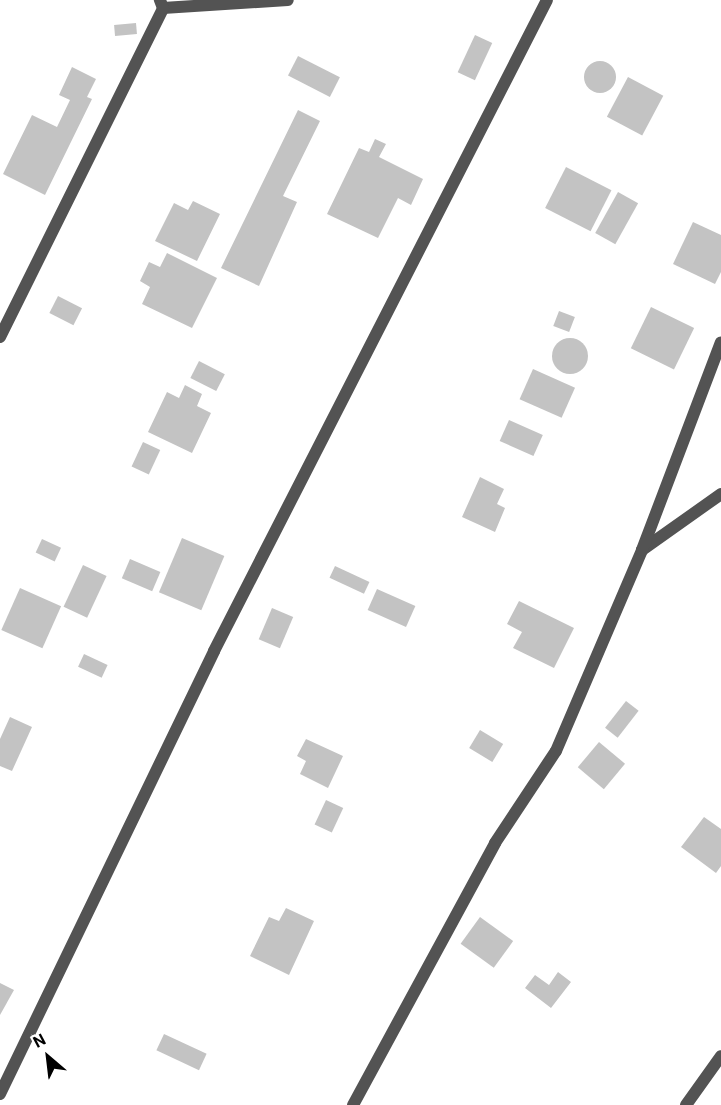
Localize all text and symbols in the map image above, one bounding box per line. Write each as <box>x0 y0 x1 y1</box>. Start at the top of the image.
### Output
north arrow <box>18 1027 78 1087</box>
text: N <box>30 1030 49 1052</box>

